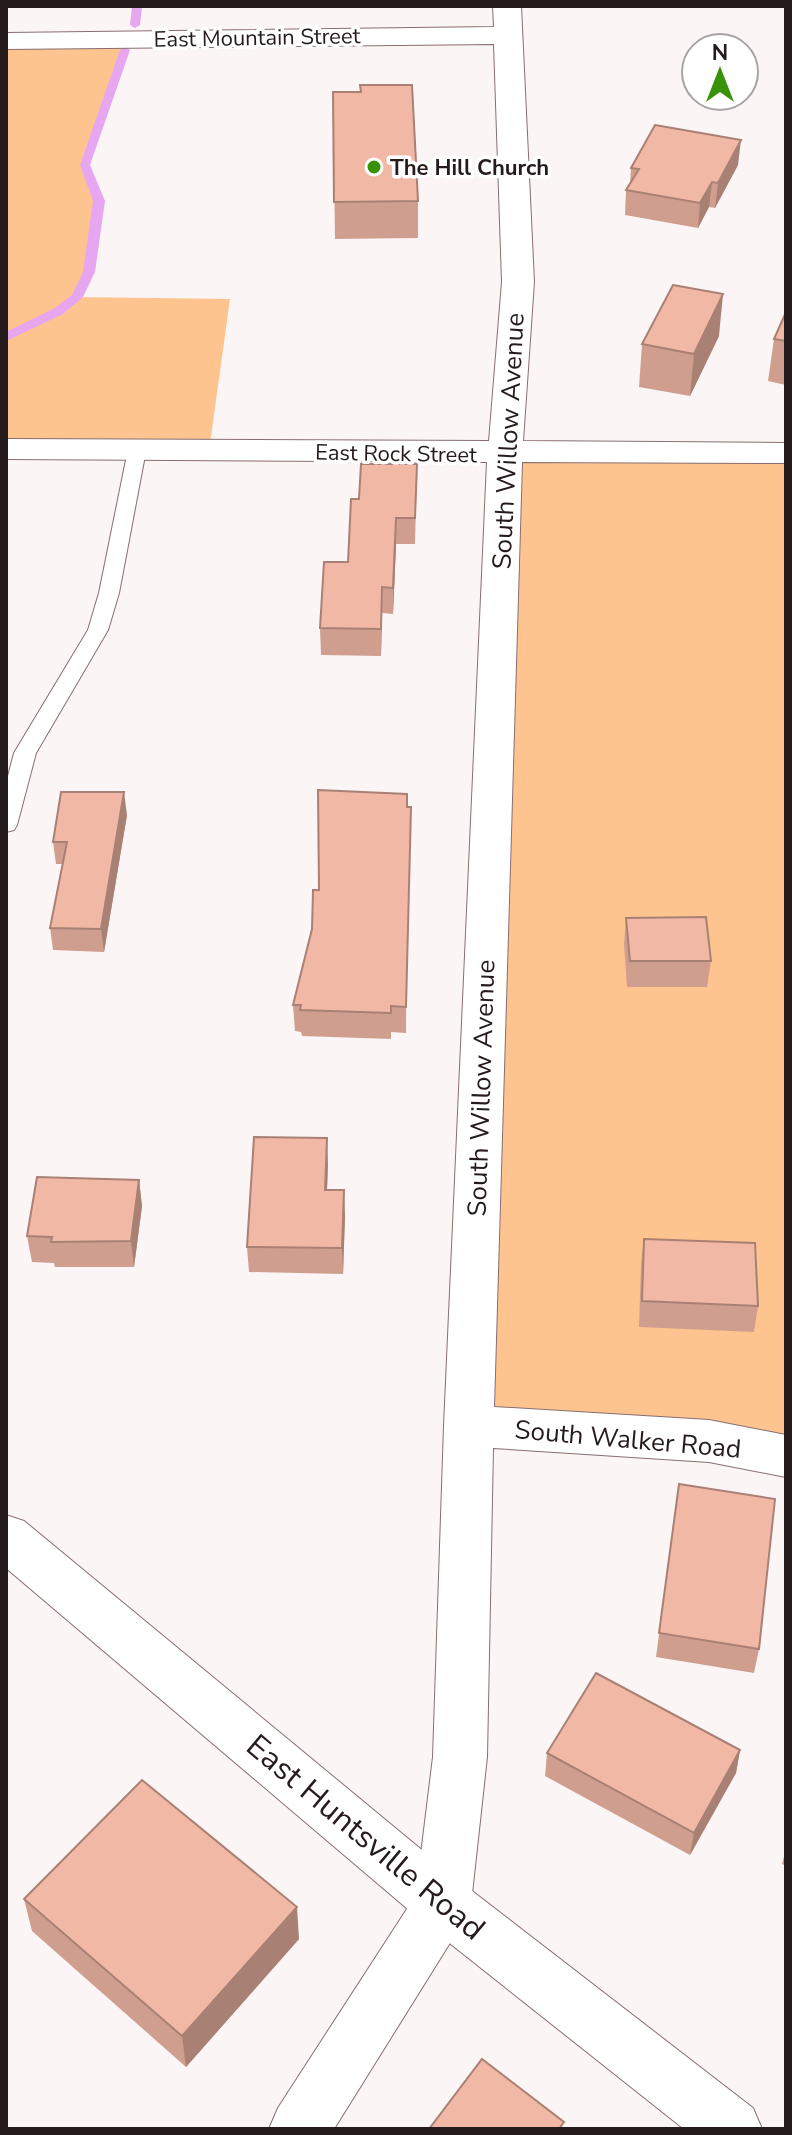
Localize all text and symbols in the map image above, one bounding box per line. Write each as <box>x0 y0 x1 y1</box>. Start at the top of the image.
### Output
street label: East Mountain Street <box>153 21 361 55</box>
north arrow <box>680 32 760 112</box>
text: N <box>712 38 728 68</box>
place label: The Hill Church <box>390 153 549 183</box>
marker: The Hill Church <box>365 158 383 176</box>
street label: South Willow Avenue <box>484 312 533 570</box>
street label: East Rock Street <box>315 438 477 470</box>
street label: South Willow Avenue <box>460 959 503 1217</box>
street label: South Walker Road <box>513 1412 743 1467</box>
street label: East Huntsville Road <box>237 1725 494 1950</box>

